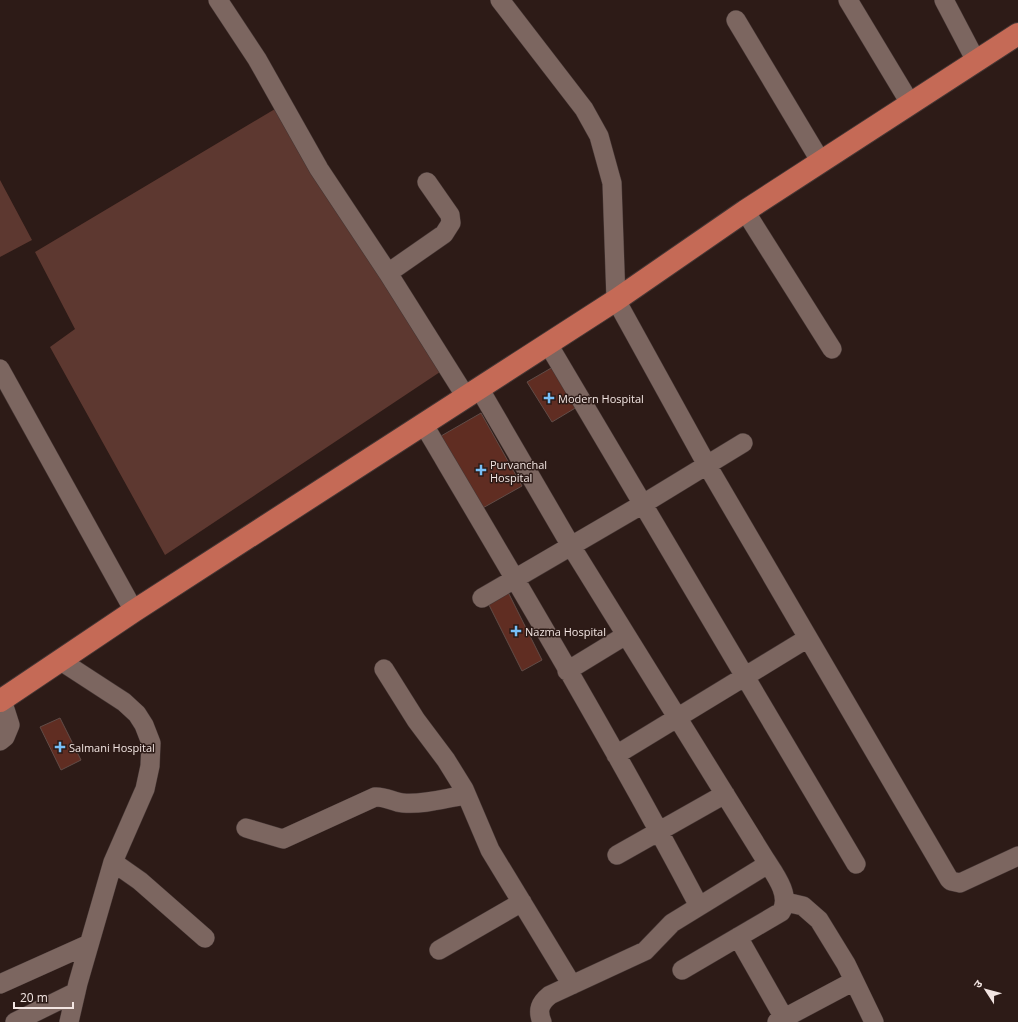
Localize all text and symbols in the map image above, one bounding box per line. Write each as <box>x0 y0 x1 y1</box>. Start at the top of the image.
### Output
place label: Modern Hospital <box>558 391 644 406</box>
marker: Modern Hospital <box>543 392 555 404</box>
place label: Purvanchal Hospital <box>490 457 547 485</box>
marker: Purvanchal Hospital <box>475 464 487 476</box>
place label: Nazma Hospital <box>525 624 606 639</box>
marker: Nazma Hospital <box>510 625 522 637</box>
place label: Salmani Hospital <box>69 740 155 755</box>
marker: Salmani Hospital <box>54 741 66 753</box>
north arrow <box>966 970 1006 1010</box>
text: उ <box>970 976 986 991</box>
scale bar <box>14 984 73 1010</box>
text: 20 m <box>20 989 48 1006</box>

